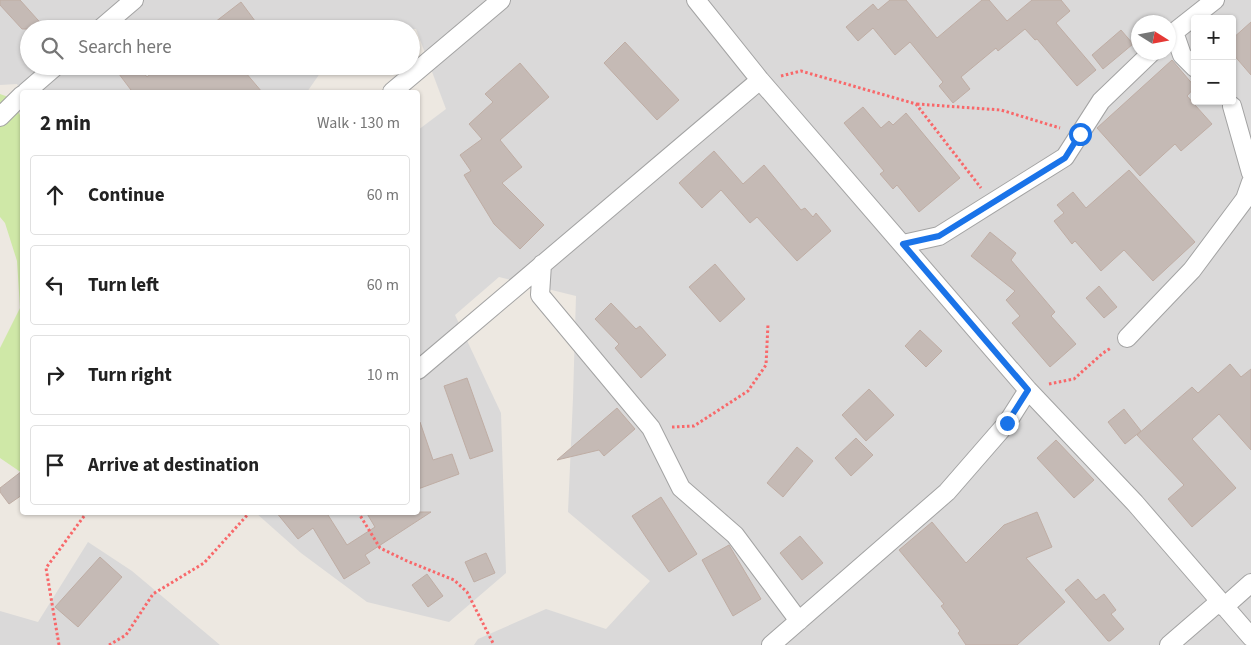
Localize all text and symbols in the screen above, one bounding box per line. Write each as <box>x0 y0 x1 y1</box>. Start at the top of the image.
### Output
north arrow <box>1131 15 1176 60</box>
map controls <box>1191 15 1236 105</box>
button: + <box>1191 15 1236 60</box>
search box <box>20 20 420 75</box>
icon: search <box>38 34 66 62</box>
text: Search here <box>78 34 172 61</box>
button: − <box>1191 60 1236 105</box>
text: 2 min <box>40 108 91 138</box>
text: Walk · 130 m <box>317 112 400 134</box>
route start <box>1069 123 1092 146</box>
icon: ahead <box>41 181 69 209</box>
text: Continue <box>88 182 165 209</box>
text: 60 m <box>367 184 399 206</box>
icon: left <box>41 271 69 299</box>
text: Turn left <box>88 272 159 299</box>
text: 60 m <box>367 274 399 296</box>
icon: right <box>41 361 69 389</box>
text: Turn right <box>88 362 172 389</box>
text: 10 m <box>367 364 399 386</box>
route end <box>996 412 1019 435</box>
icon: arrive <box>41 451 69 479</box>
text: Arrive at destination <box>88 452 259 479</box>

